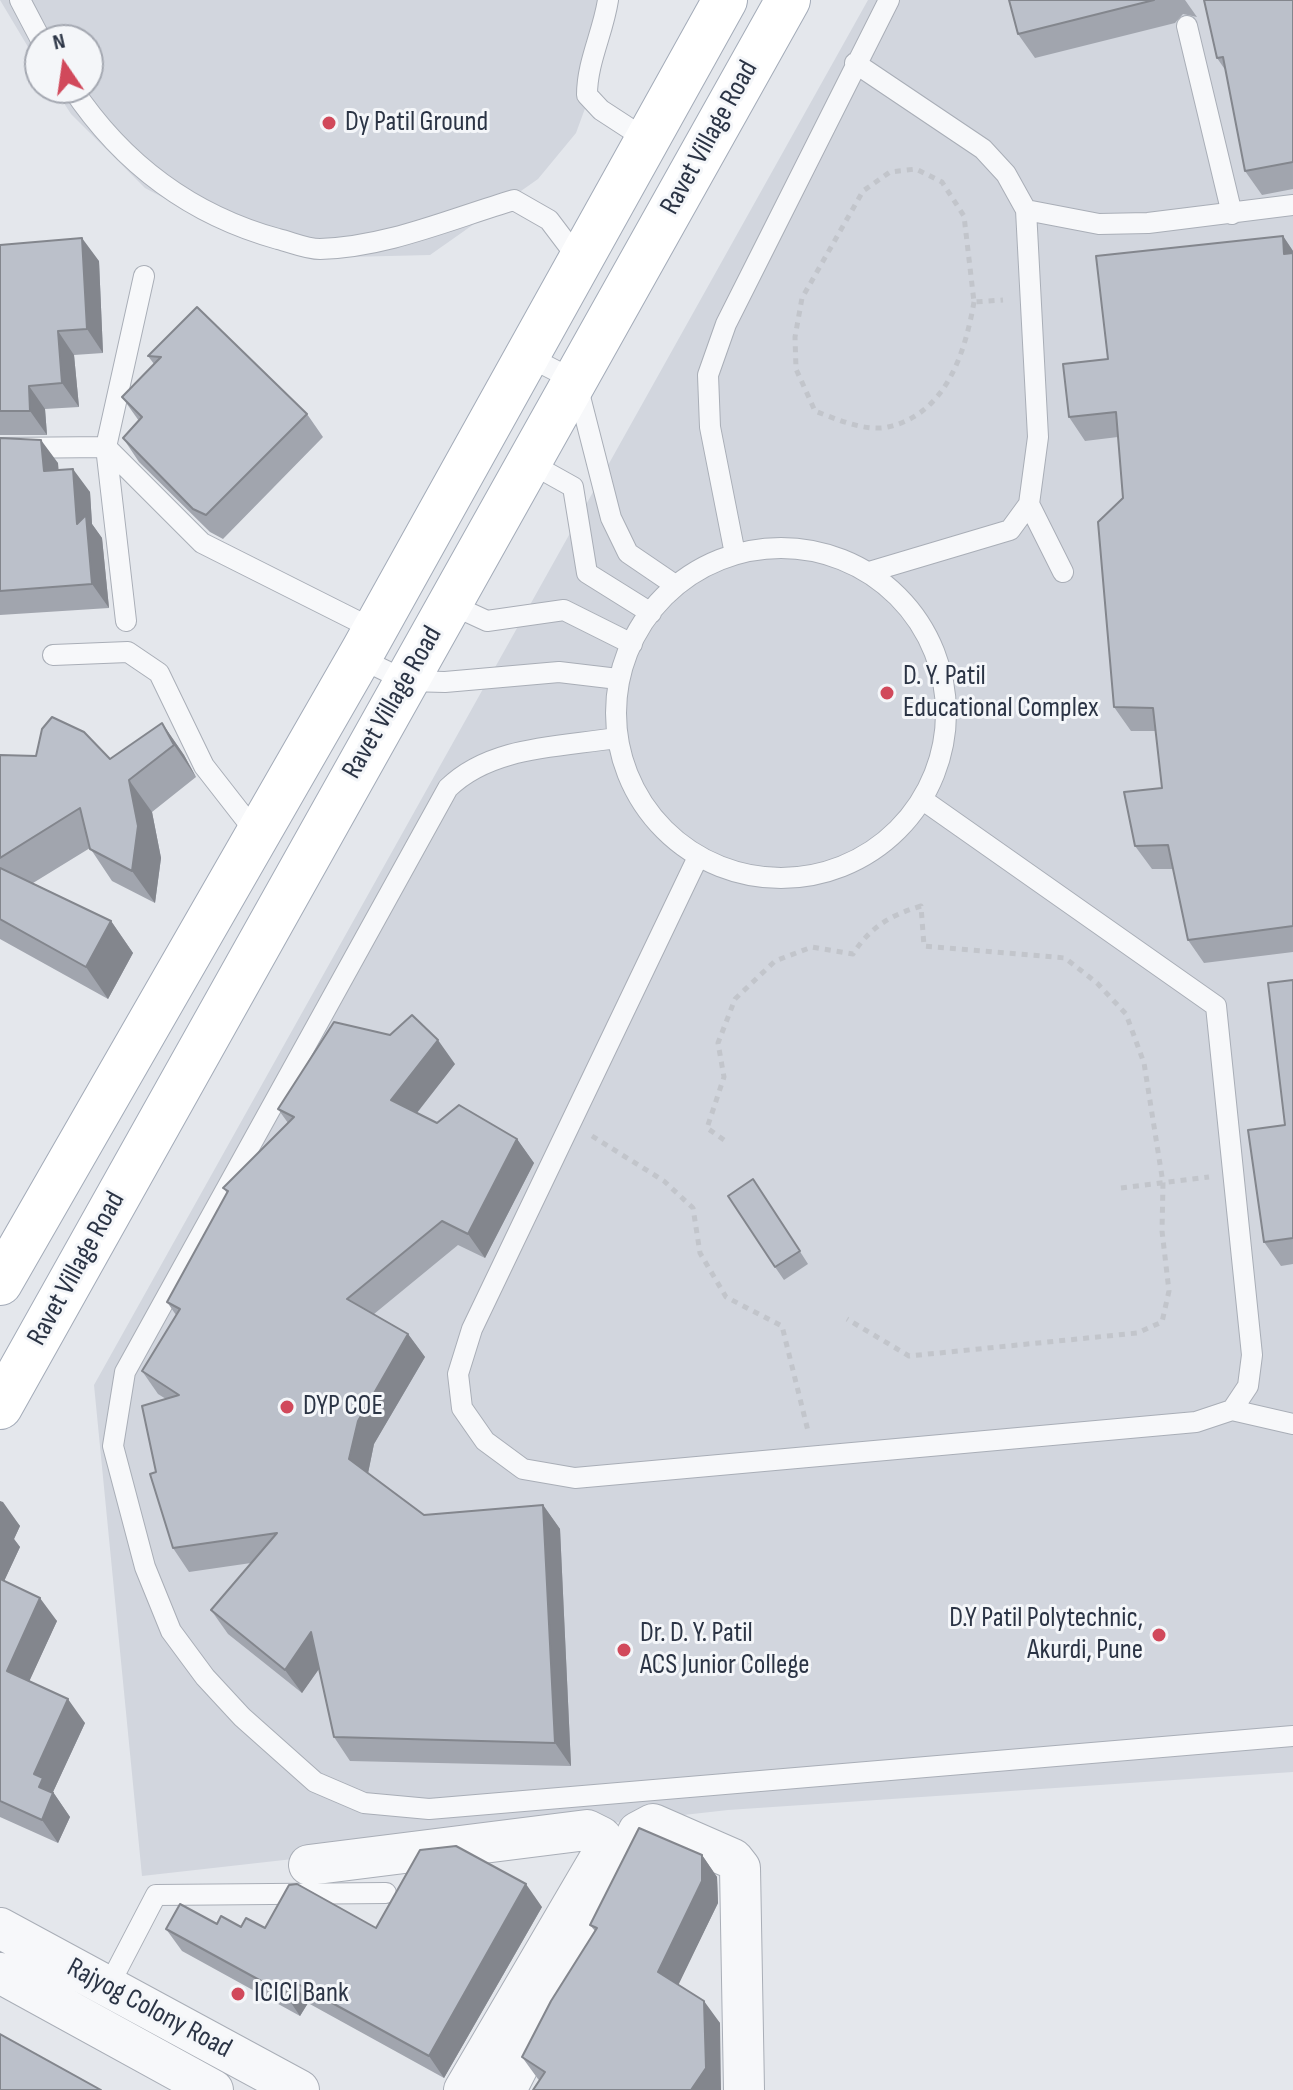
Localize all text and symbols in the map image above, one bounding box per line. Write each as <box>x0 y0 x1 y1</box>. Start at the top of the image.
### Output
north arrow <box>24 24 104 104</box>
text: N <box>50 28 68 57</box>
street label: Ravet Village Road <box>654 55 766 221</box>
place label: Dy Patil Ground <box>345 106 488 140</box>
marker: Dy Patil Ground <box>320 114 338 132</box>
street label: Ravet Village Road <box>336 621 450 785</box>
place label: D. Y. Patil Educational Complex <box>903 660 1098 726</box>
marker: D. Y. Patil Educational Complex <box>878 684 896 702</box>
street label: Ravet Village Road <box>21 1186 133 1352</box>
place label: DYP COE <box>303 1390 383 1424</box>
marker: DYP COE <box>278 1398 296 1416</box>
place label: D.Y Patil Polytechnic, Akurdi, Pune <box>949 1602 1143 1668</box>
place label: Dr. D. Y. Patil ACS Junior College <box>640 1617 809 1683</box>
marker: D.Y Patil Polytechnic, Akurdi, Pune <box>1150 1626 1168 1644</box>
marker: Dr. D. Y. Patil ACS Junior College <box>615 1641 633 1659</box>
street label: Rajyog Colony Road <box>61 1952 237 2066</box>
place label: ICICI Bank <box>254 1977 349 2011</box>
marker: ICICI Bank <box>229 1985 247 2003</box>

